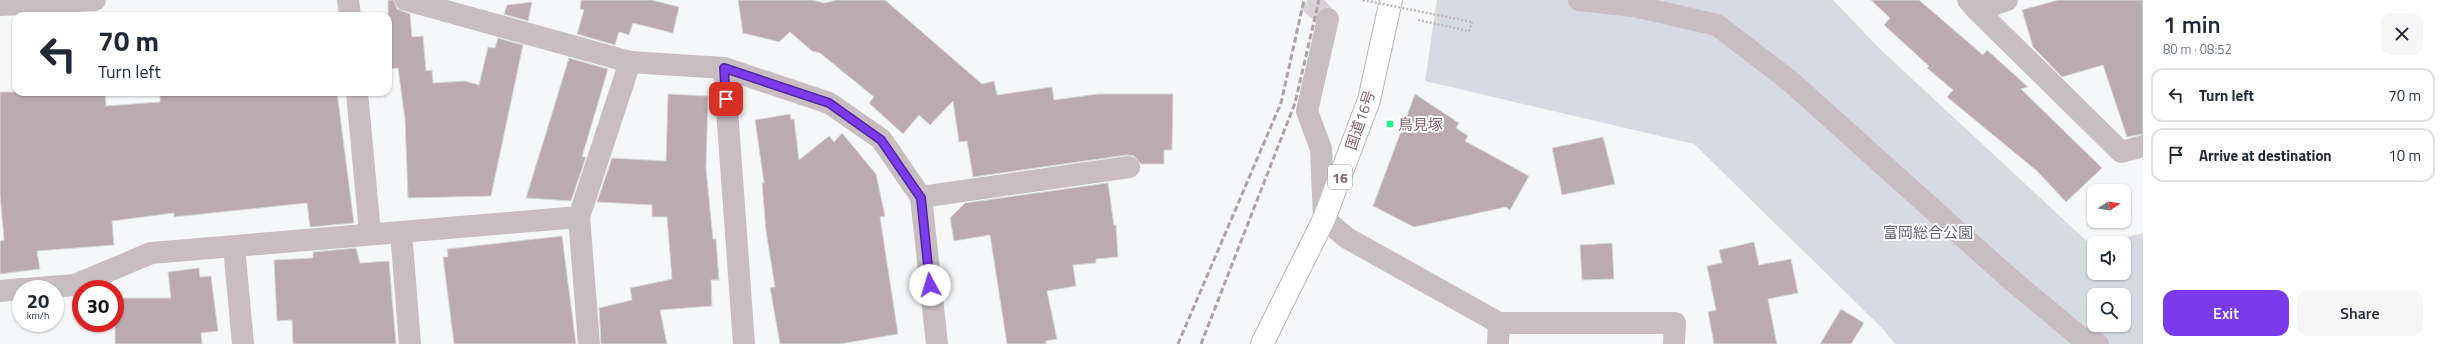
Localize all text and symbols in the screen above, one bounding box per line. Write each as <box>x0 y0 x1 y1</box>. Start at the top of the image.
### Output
text: 1 min <box>2163 6 2221 42</box>
button: close <box>2381 13 2423 55</box>
text: 70 m <box>98 19 159 62</box>
icon: left <box>32 28 84 80</box>
text: 80 m · 08:52 <box>2163 39 2232 59</box>
text: Turn left <box>98 58 161 85</box>
pin <box>709 82 743 116</box>
icon: left <box>2165 84 2187 106</box>
text: Turn left <box>2199 84 2254 107</box>
text: 70 m <box>2388 84 2421 107</box>
street label: 国道16号 <box>1339 87 1381 153</box>
icon: arrive <box>715 88 737 110</box>
place label: 鳥見塚 <box>1398 113 1443 136</box>
marker: 鳥見塚 <box>1385 119 1395 129</box>
icon: arrive <box>2165 144 2187 166</box>
text: Arrive at destination <box>2199 144 2332 167</box>
text: 10 m <box>2388 144 2421 167</box>
road number: 16 <box>1328 165 1352 189</box>
north arrow <box>2087 184 2131 228</box>
map controls <box>2087 184 2131 332</box>
park label: 富岡総合公園 <box>1883 221 1973 244</box>
button: sound <box>2087 236 2131 280</box>
position arrow <box>909 264 951 306</box>
speed limit sign: 30 <box>72 280 124 332</box>
text: 20 <box>27 285 49 316</box>
button: search <box>2087 288 2131 332</box>
button: Exit <box>2163 290 2289 336</box>
button: Share <box>2297 290 2423 336</box>
text: km/h <box>27 308 49 323</box>

